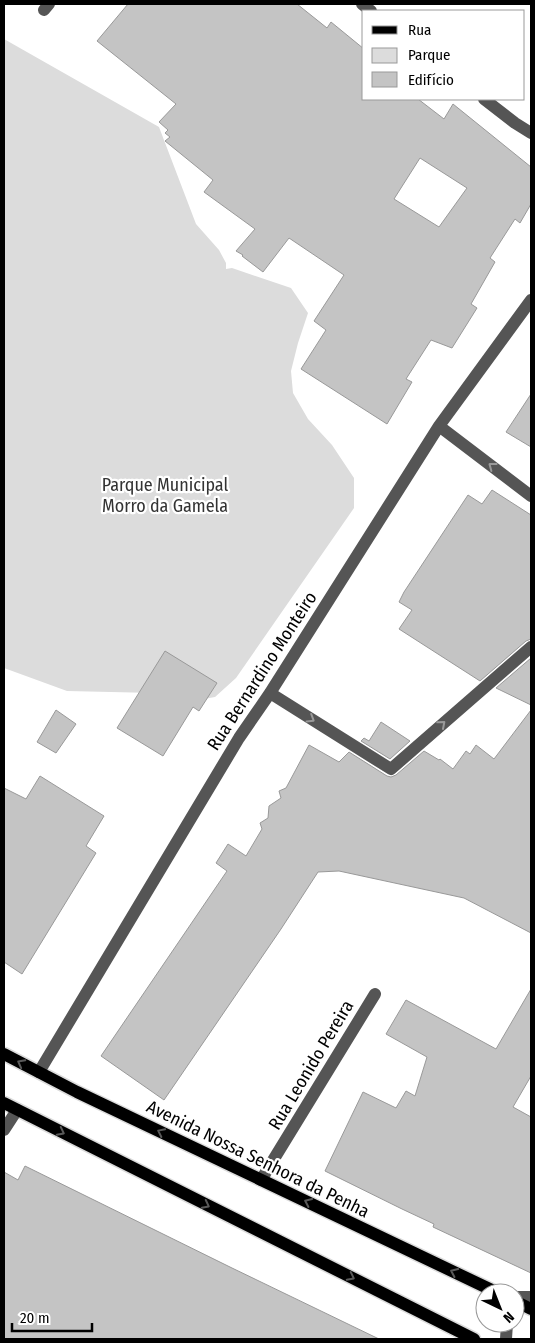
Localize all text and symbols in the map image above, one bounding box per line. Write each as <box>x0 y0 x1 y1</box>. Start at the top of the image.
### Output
legend <box>362 10 525 100</box>
text: Rua <box>408 21 431 39</box>
text: Parque <box>408 46 451 64</box>
text: Edifício <box>408 71 454 89</box>
one-way arrow <box>489 464 498 472</box>
park label: Parque Municipal Morro da Gamela <box>102 474 229 517</box>
street label: Rua Bernardino Monteiro <box>202 588 322 754</box>
one-way arrow <box>306 713 315 722</box>
one-way arrow <box>437 721 446 730</box>
street label: Rua Leonido Pereira <box>264 996 358 1134</box>
one-way arrow <box>17 1059 26 1069</box>
street label: Avenida Nossa Senhora da Penha <box>143 1095 373 1223</box>
one-way arrow <box>56 1126 65 1136</box>
one-way arrow <box>157 1128 166 1139</box>
one-way arrow <box>201 1198 210 1209</box>
one-way arrow <box>304 1198 313 1209</box>
one-way arrow <box>451 1268 460 1278</box>
one-way arrow <box>346 1271 355 1281</box>
north arrow <box>475 1283 525 1333</box>
scale bar <box>12 1300 92 1332</box>
text: N <box>500 1308 517 1326</box>
text: 20 m <box>20 1309 50 1327</box>

